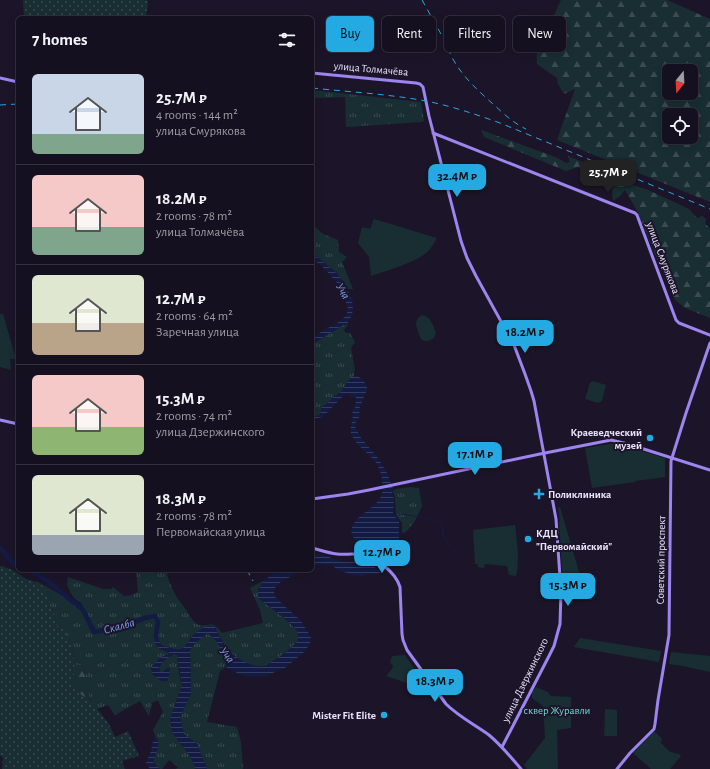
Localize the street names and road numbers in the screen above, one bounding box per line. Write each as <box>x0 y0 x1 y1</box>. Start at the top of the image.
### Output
street label: улица Толмачёва <box>332 60 409 78</box>
street label: улица Смурякова <box>644 220 682 295</box>
street label: Советский проспект <box>655 516 667 604</box>
street label: улица Дзержинского <box>499 636 550 725</box>

